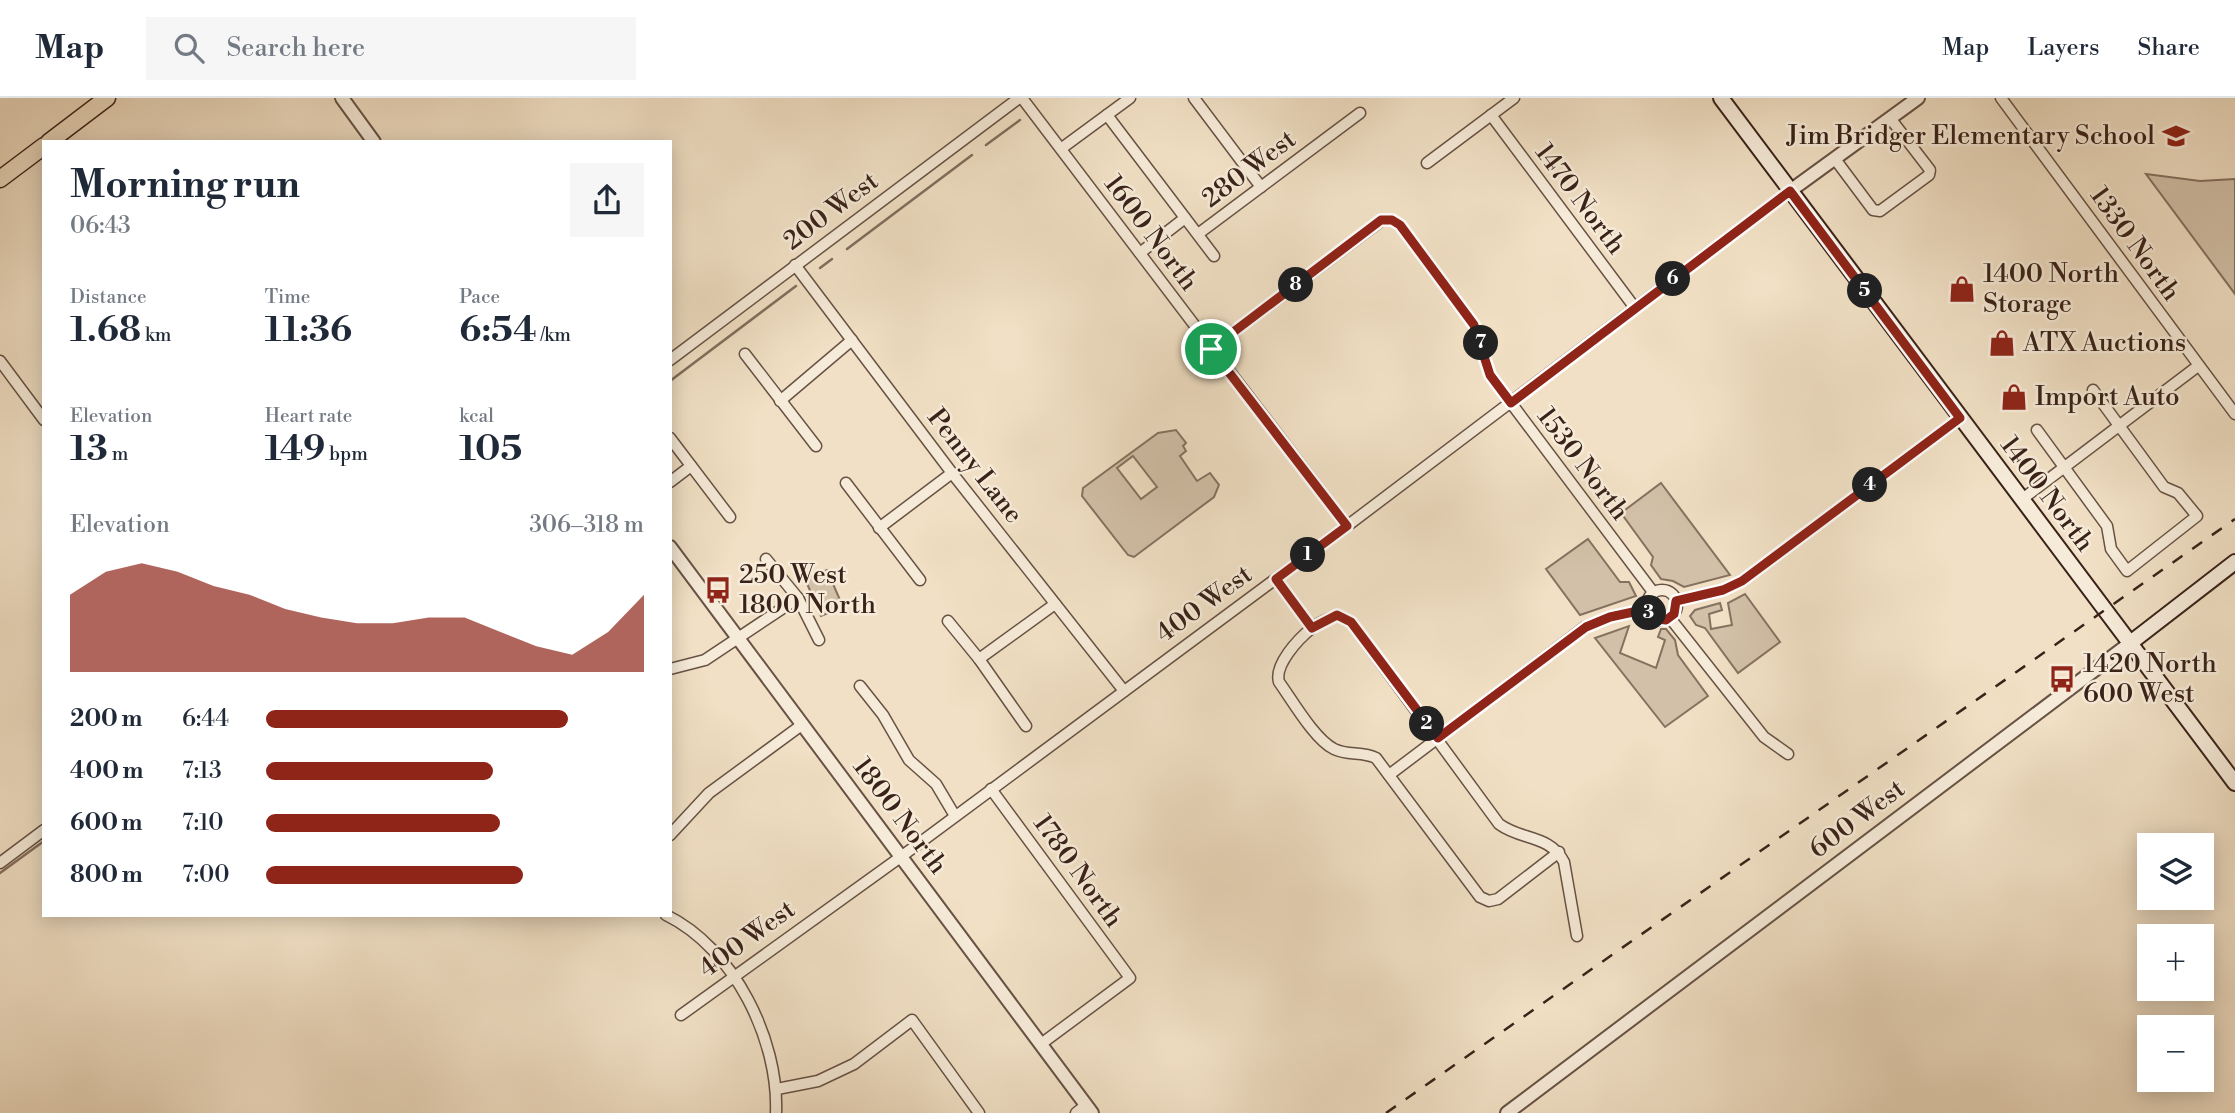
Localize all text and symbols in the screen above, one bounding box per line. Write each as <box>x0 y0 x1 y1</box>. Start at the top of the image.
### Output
search box <box>146 17 636 80</box>
text: Map <box>35 28 104 69</box>
icon: search <box>170 29 208 67</box>
text: Search here <box>226 32 365 64</box>
text: Map <box>1942 33 1989 63</box>
text: Layers <box>2027 33 2099 63</box>
text: Share <box>2137 33 2200 63</box>
place label: Jim Bridger Elementary School <box>1786 120 2155 152</box>
school or university icon: Jim Bridger Elementary School <box>2161 121 2191 151</box>
street label: 280 West <box>1196 123 1302 215</box>
street label: 1470 North <box>1528 137 1632 261</box>
text: Morning run <box>70 162 300 209</box>
button: share <box>570 163 644 237</box>
street label: 200 West <box>777 165 885 257</box>
street label: 1600 North <box>1097 169 1205 297</box>
street label: 1330 North <box>2083 181 2187 307</box>
text: 06:43 <box>70 212 131 240</box>
place label: 1400 North Storage <box>1983 258 2119 320</box>
pin: 6 <box>1656 262 1690 296</box>
text: 6 <box>1667 266 1678 290</box>
pin: 8 <box>1278 268 1314 302</box>
text: 8 <box>1289 272 1302 296</box>
pin: 5 <box>1848 274 1882 308</box>
shop icon: 1400 North Storage <box>1947 274 1977 304</box>
text: 5 <box>1859 278 1870 302</box>
text: Distance <box>70 285 147 309</box>
text: Time <box>265 285 310 309</box>
text: Pace <box>459 285 500 309</box>
text: 1.68 <box>70 309 141 352</box>
text: 11:36 <box>265 309 352 352</box>
text: 6:54 <box>459 309 537 352</box>
pin <box>1181 319 1241 379</box>
text: km <box>141 323 172 347</box>
text: /km <box>537 323 571 347</box>
pin: 7 <box>1464 326 1498 360</box>
place label: ATX Auctions <box>2022 327 2186 359</box>
shop icon: ATX Auctions <box>1987 328 2017 358</box>
icon: arrive <box>1192 330 1230 368</box>
text: 7 <box>1475 330 1486 354</box>
place label: Import Auto <box>2035 381 2180 413</box>
shop icon: Import Auto <box>1999 382 2029 412</box>
street label: 1530 North <box>1530 401 1636 527</box>
street label: Penny Lane <box>920 402 1030 530</box>
text: Elevation <box>70 404 152 428</box>
text: Heart rate <box>265 404 352 428</box>
text: kcal <box>459 404 494 428</box>
text: 13 <box>70 428 108 471</box>
text: 149 <box>265 428 325 471</box>
text: 105 <box>459 428 522 471</box>
street label: 1400 North <box>1993 430 2101 558</box>
text: m <box>108 442 128 466</box>
text: bpm <box>325 442 368 466</box>
pin: 4 <box>1853 468 1888 502</box>
text: 4 <box>1863 472 1876 496</box>
text: Elevation <box>70 511 170 539</box>
text: 306–318 m <box>529 511 644 539</box>
pin: 1 <box>1290 538 1326 573</box>
text: 1 <box>1303 542 1312 566</box>
street label: 400 West <box>1150 558 1258 650</box>
place label: 250 West 1800 North <box>739 559 876 621</box>
bus stop icon: 250 West 1800 North <box>703 575 733 605</box>
pin: 3 <box>1632 596 1666 630</box>
text: 3 <box>1643 600 1654 624</box>
place label: 1420 North 600 West <box>2083 648 2217 710</box>
bus stop icon: 1420 North 600 West <box>2047 664 2077 694</box>
text: 200 m <box>70 705 142 733</box>
text: 6:44 <box>182 705 229 733</box>
pin: 2 <box>1410 706 1444 742</box>
text: 2 <box>1421 711 1432 735</box>
street label: 1800 North <box>846 752 954 880</box>
text: 400 m <box>70 757 143 785</box>
text: 7:13 <box>182 757 222 785</box>
street label: 600 West <box>1803 773 1911 865</box>
street label: 1780 North <box>1026 808 1130 934</box>
text: 600 m <box>70 809 143 837</box>
text: 7:10 <box>182 809 224 837</box>
map controls <box>2137 833 2214 1092</box>
button: layers <box>2137 833 2214 910</box>
text: 800 m <box>70 861 143 889</box>
text: 7:00 <box>182 861 230 889</box>
street label: 400 West <box>693 893 801 985</box>
button: + <box>2137 924 2214 1001</box>
button: − <box>2137 1015 2214 1092</box>

